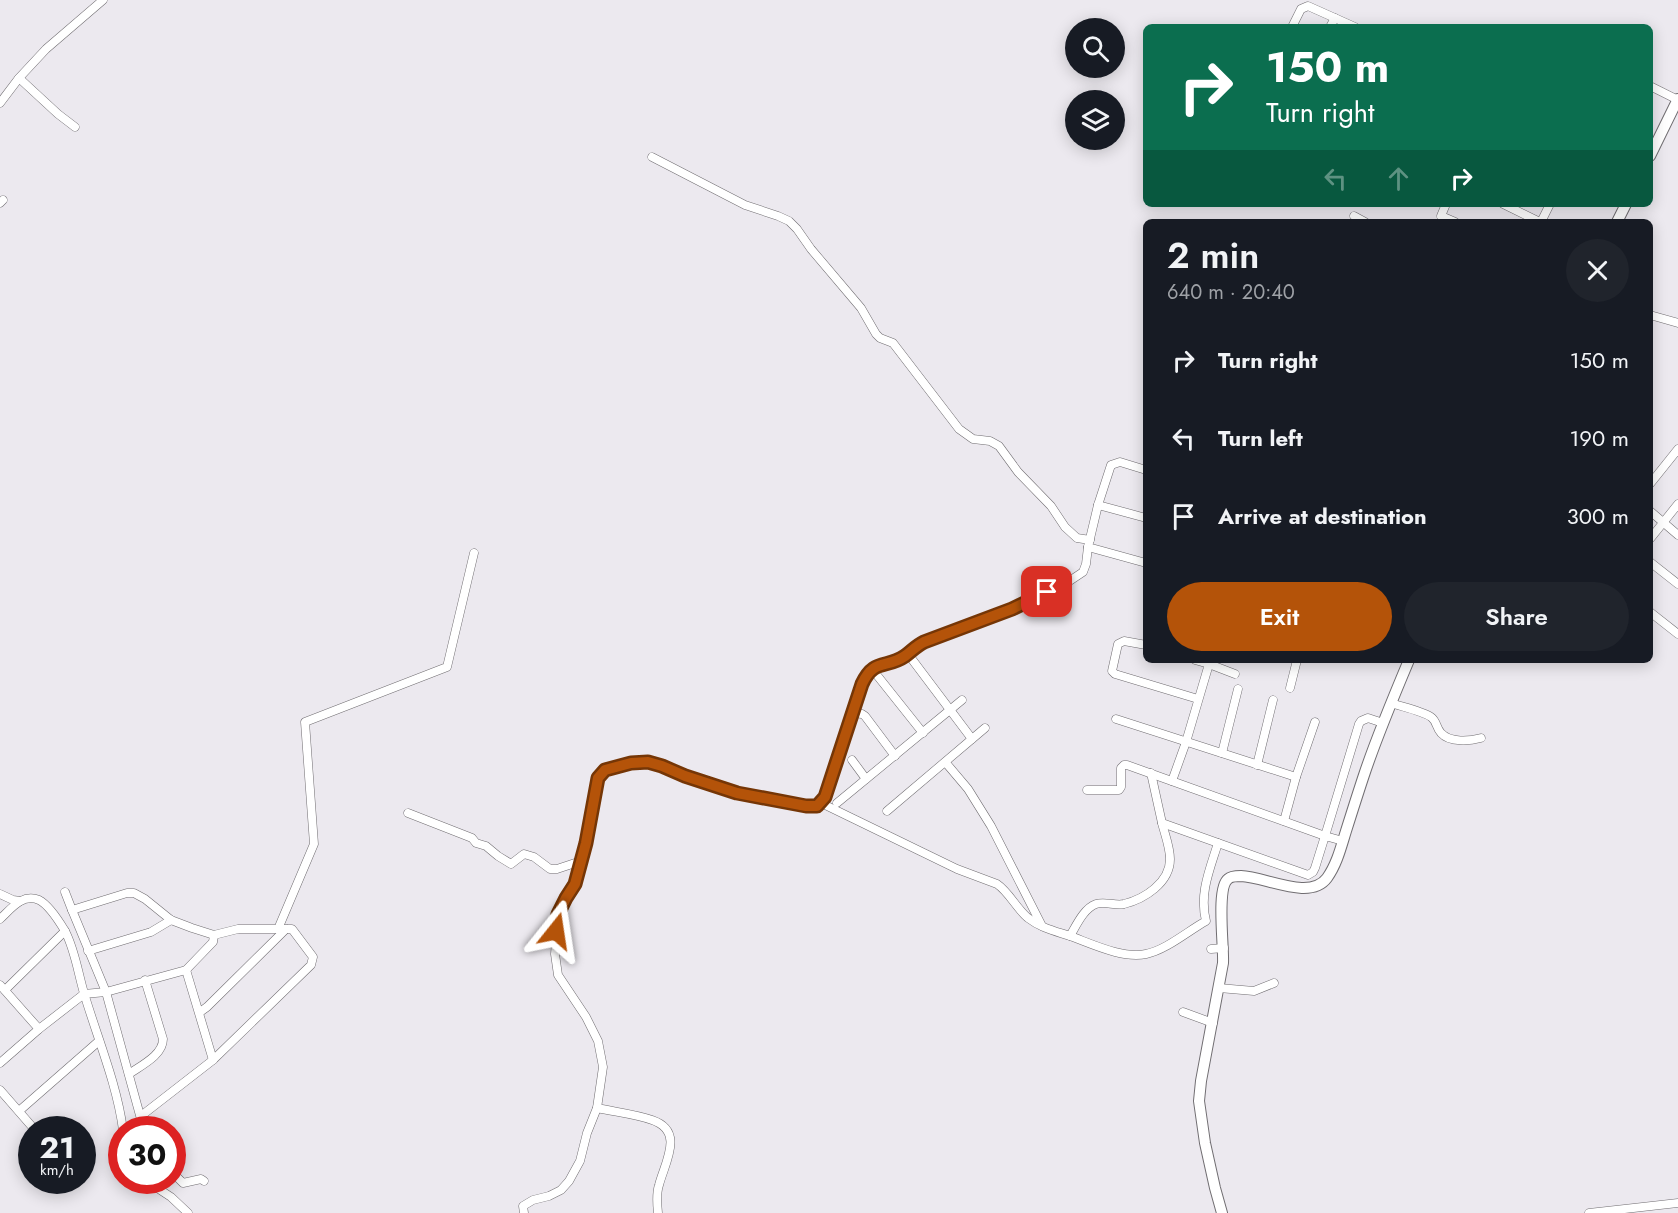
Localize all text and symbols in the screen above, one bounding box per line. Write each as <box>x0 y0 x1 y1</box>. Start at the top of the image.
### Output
map controls <box>1065 18 1125 150</box>
button: search <box>1065 18 1125 78</box>
text: 150 m <box>1266 37 1389 98</box>
icon: right <box>1167 48 1245 126</box>
button: layers <box>1065 90 1125 150</box>
text: Turn right <box>1266 93 1374 132</box>
icon: left <box>1319 162 1352 195</box>
icon: ahead <box>1382 162 1415 195</box>
icon: right <box>1445 162 1478 195</box>
text: 2 min <box>1167 229 1259 281</box>
button: close <box>1566 239 1629 302</box>
text: 640 m · 20:40 <box>1167 278 1295 307</box>
icon: right <box>1167 344 1200 377</box>
text: Turn right <box>1218 344 1318 376</box>
text: 150 m <box>1570 344 1629 376</box>
icon: left <box>1167 422 1200 455</box>
text: Turn left <box>1218 422 1303 454</box>
text: 190 m <box>1569 422 1629 454</box>
icon: arrive <box>1167 500 1200 533</box>
text: Arrive at destination <box>1218 500 1427 532</box>
text: 300 m <box>1567 500 1629 532</box>
pin <box>1021 566 1072 617</box>
icon: arrive <box>1030 575 1063 608</box>
button: Exit <box>1167 582 1392 651</box>
button: Share <box>1404 582 1629 651</box>
position arrow <box>524 899 588 963</box>
speed limit sign: 30 <box>108 1116 186 1194</box>
text: 21 <box>40 1126 74 1169</box>
text: km/h <box>40 1159 74 1181</box>

